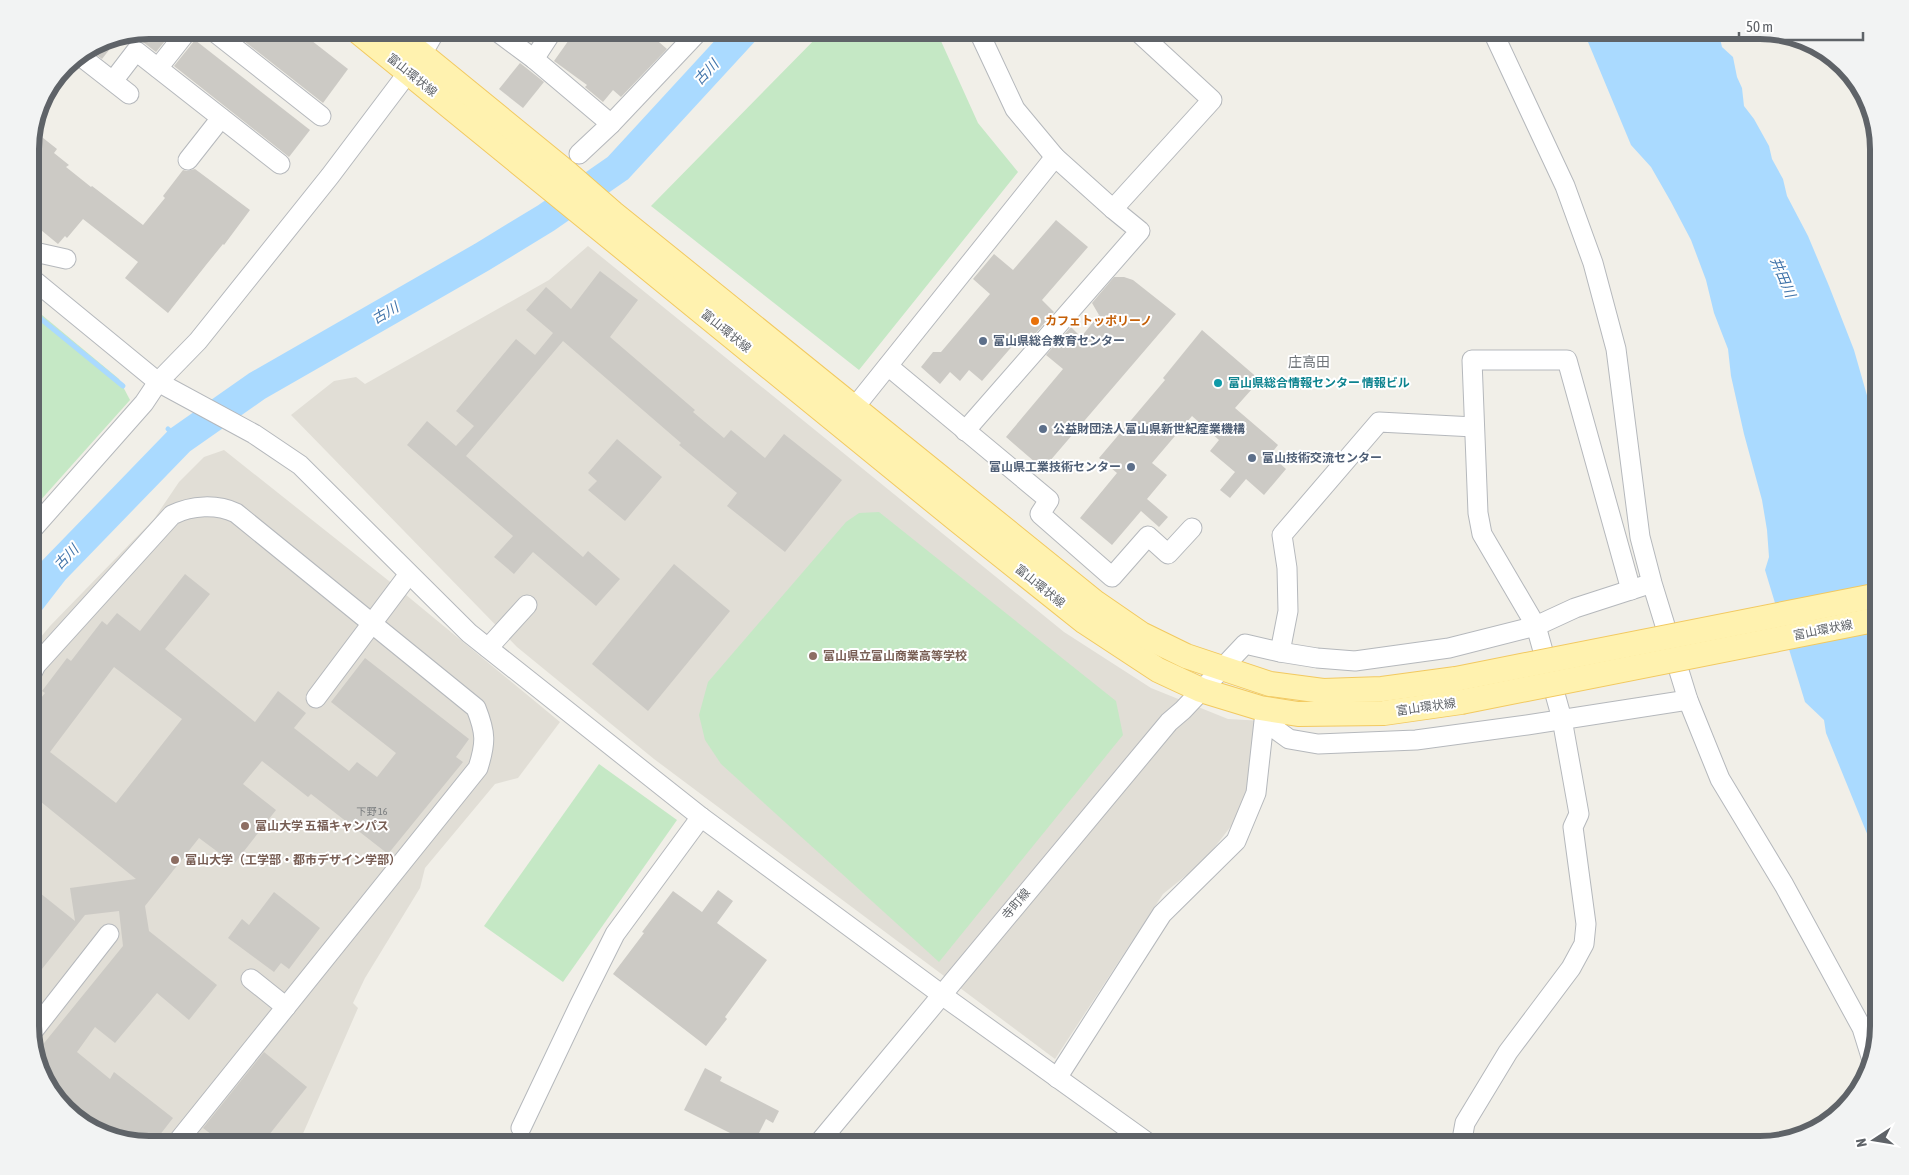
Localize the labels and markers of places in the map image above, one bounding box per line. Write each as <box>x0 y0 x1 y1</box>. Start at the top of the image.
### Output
place label: カフェトッポリーノ <box>1045 314 1152 328</box>
marker: カフェトッポリーノ <box>1029 315 1041 327</box>
place label: 富山県総合教育センター <box>993 334 1125 348</box>
marker: 富山県総合教育センター <box>977 335 989 347</box>
place label: 富山県総合情報センター 情報ビル <box>1228 376 1410 390</box>
marker: 富山県総合情報センター 情報ビル <box>1212 377 1224 389</box>
place label: 公益財団法人富山県新世紀産業機構 <box>1053 422 1245 436</box>
marker: 公益財団法人富山県新世紀産業機構 <box>1037 423 1049 435</box>
place label: 富山技術交流センター <box>1262 451 1382 465</box>
marker: 富山技術交流センター <box>1246 452 1258 464</box>
place label: 富山県工業技術センター <box>989 460 1121 474</box>
marker: 富山県工業技術センター <box>1125 461 1137 473</box>
place label: 富山県立富山商業高等学校 <box>823 649 967 663</box>
marker: 富山県立富山商業高等学校 <box>807 650 819 662</box>
place label: 富山大学 五福キャンパス <box>255 819 389 833</box>
marker: 富山大学 五福キャンパス <box>239 820 251 832</box>
place label: 富山大学（工学部・都市デザイン学部） <box>185 853 401 867</box>
marker: 富山大学（工学部・都市デザイン学部） <box>169 854 181 866</box>

